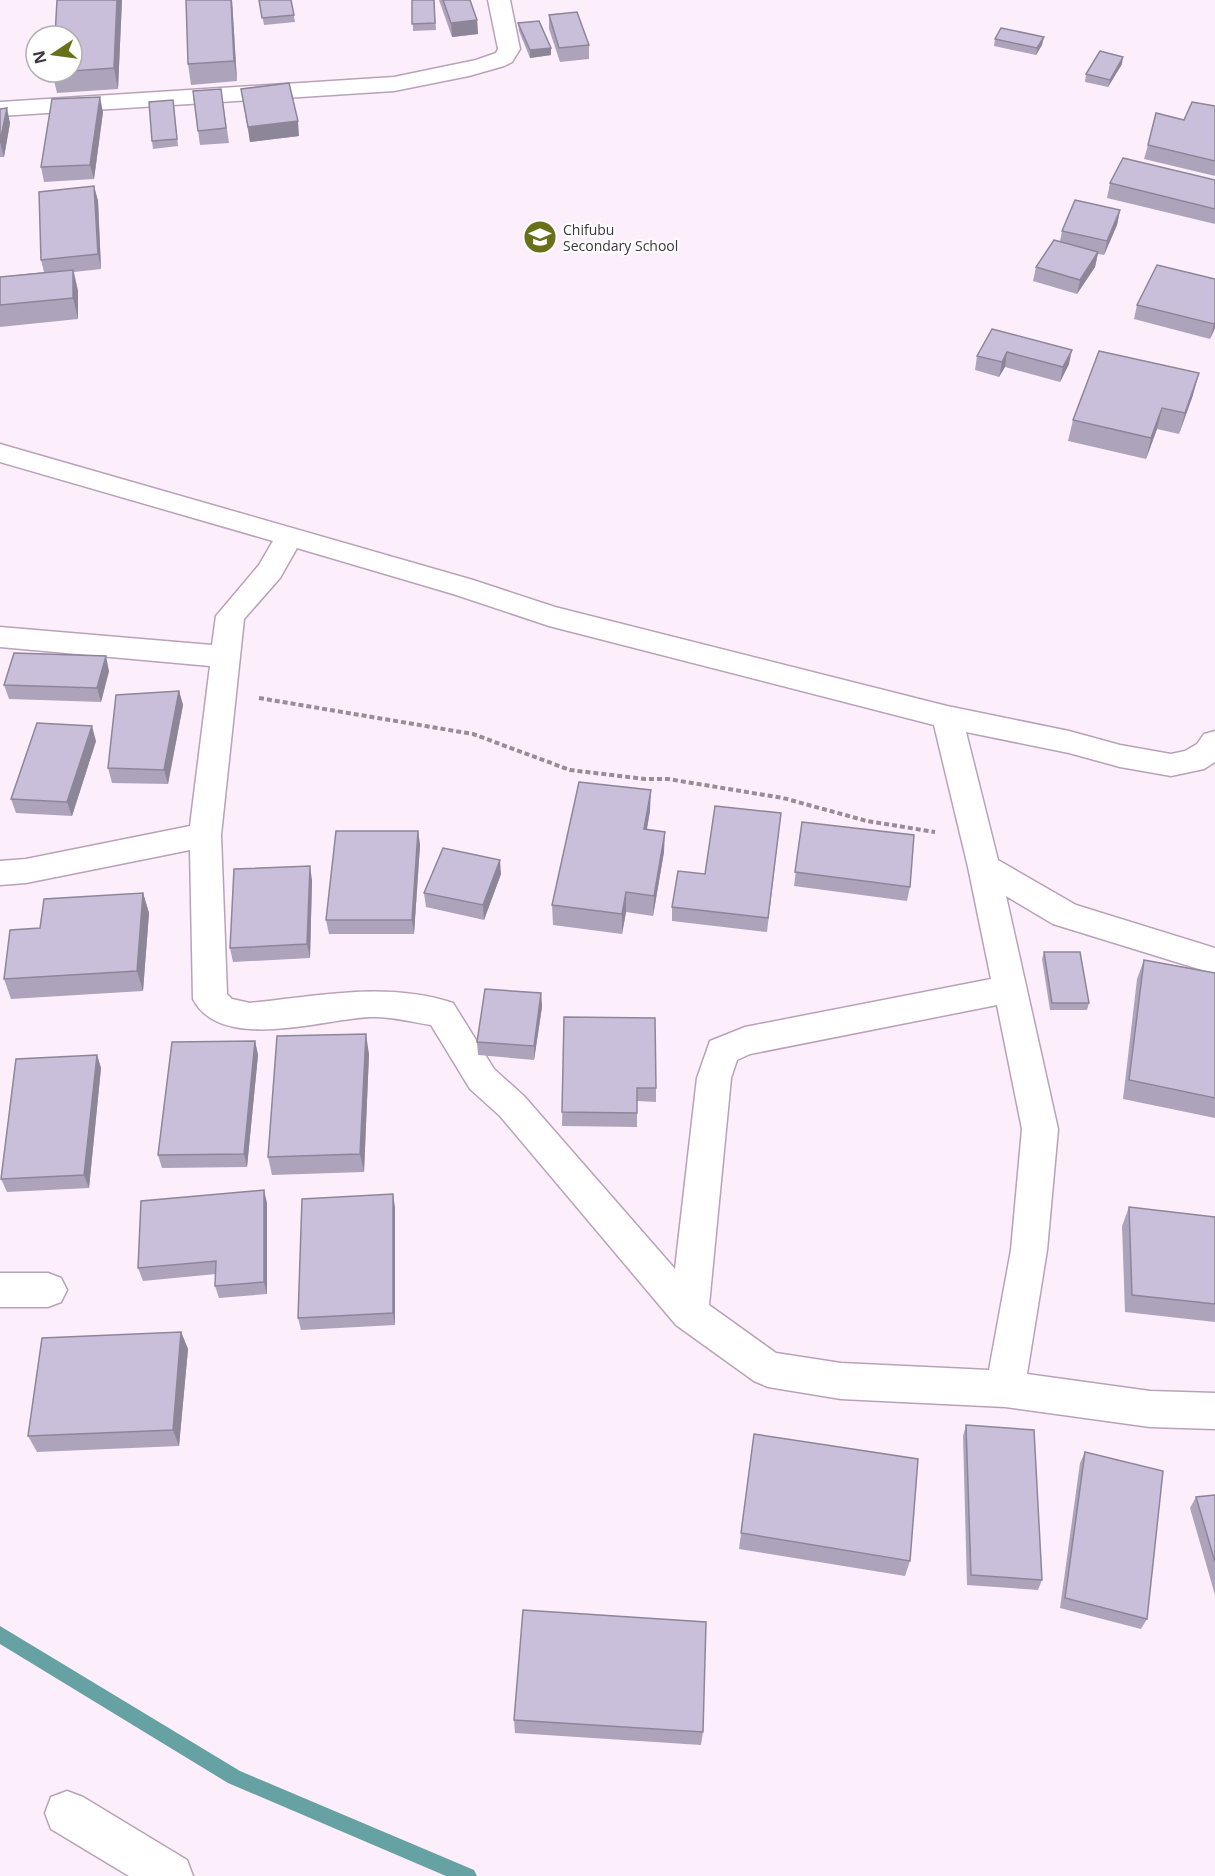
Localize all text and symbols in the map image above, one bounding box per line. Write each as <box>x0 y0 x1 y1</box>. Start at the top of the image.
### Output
north arrow <box>24 24 84 84</box>
text: N <box>27 49 52 66</box>
school or university icon: Chifubu Secondary School <box>522 219 558 255</box>
place label: Chifubu Secondary School <box>563 220 678 255</box>

